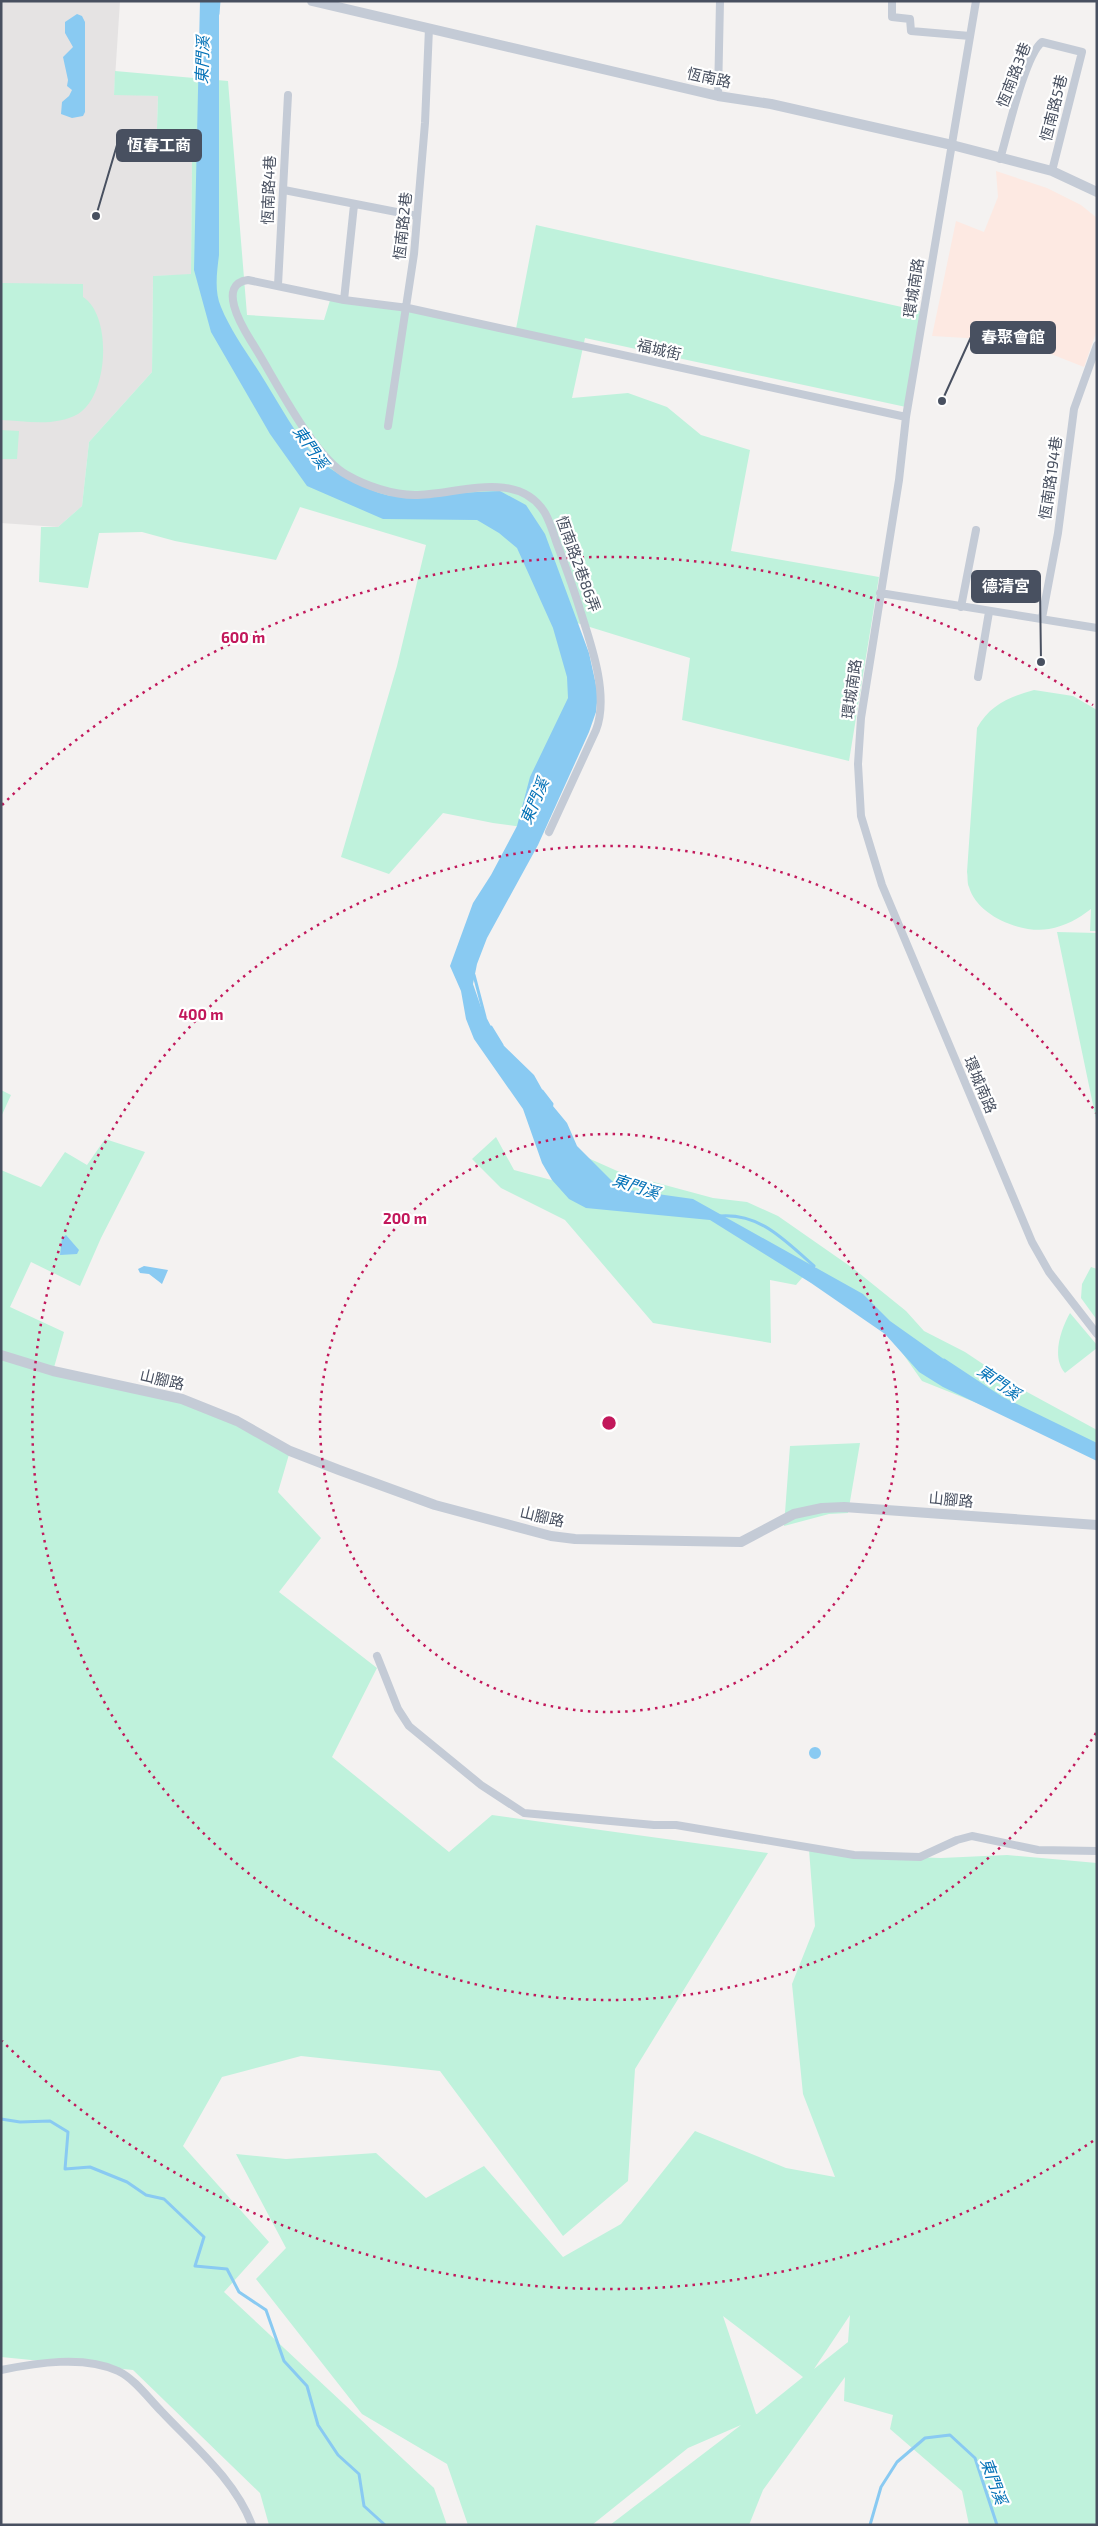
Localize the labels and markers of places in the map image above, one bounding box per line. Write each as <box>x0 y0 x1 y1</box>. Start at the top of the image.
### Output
callout: 恆春工商 <box>117 130 201 161</box>
callout: 春聚會館 <box>971 322 1055 353</box>
callout: 德清宮 <box>972 571 1040 602</box>
centre of rings <box>600 1414 618 1432</box>

